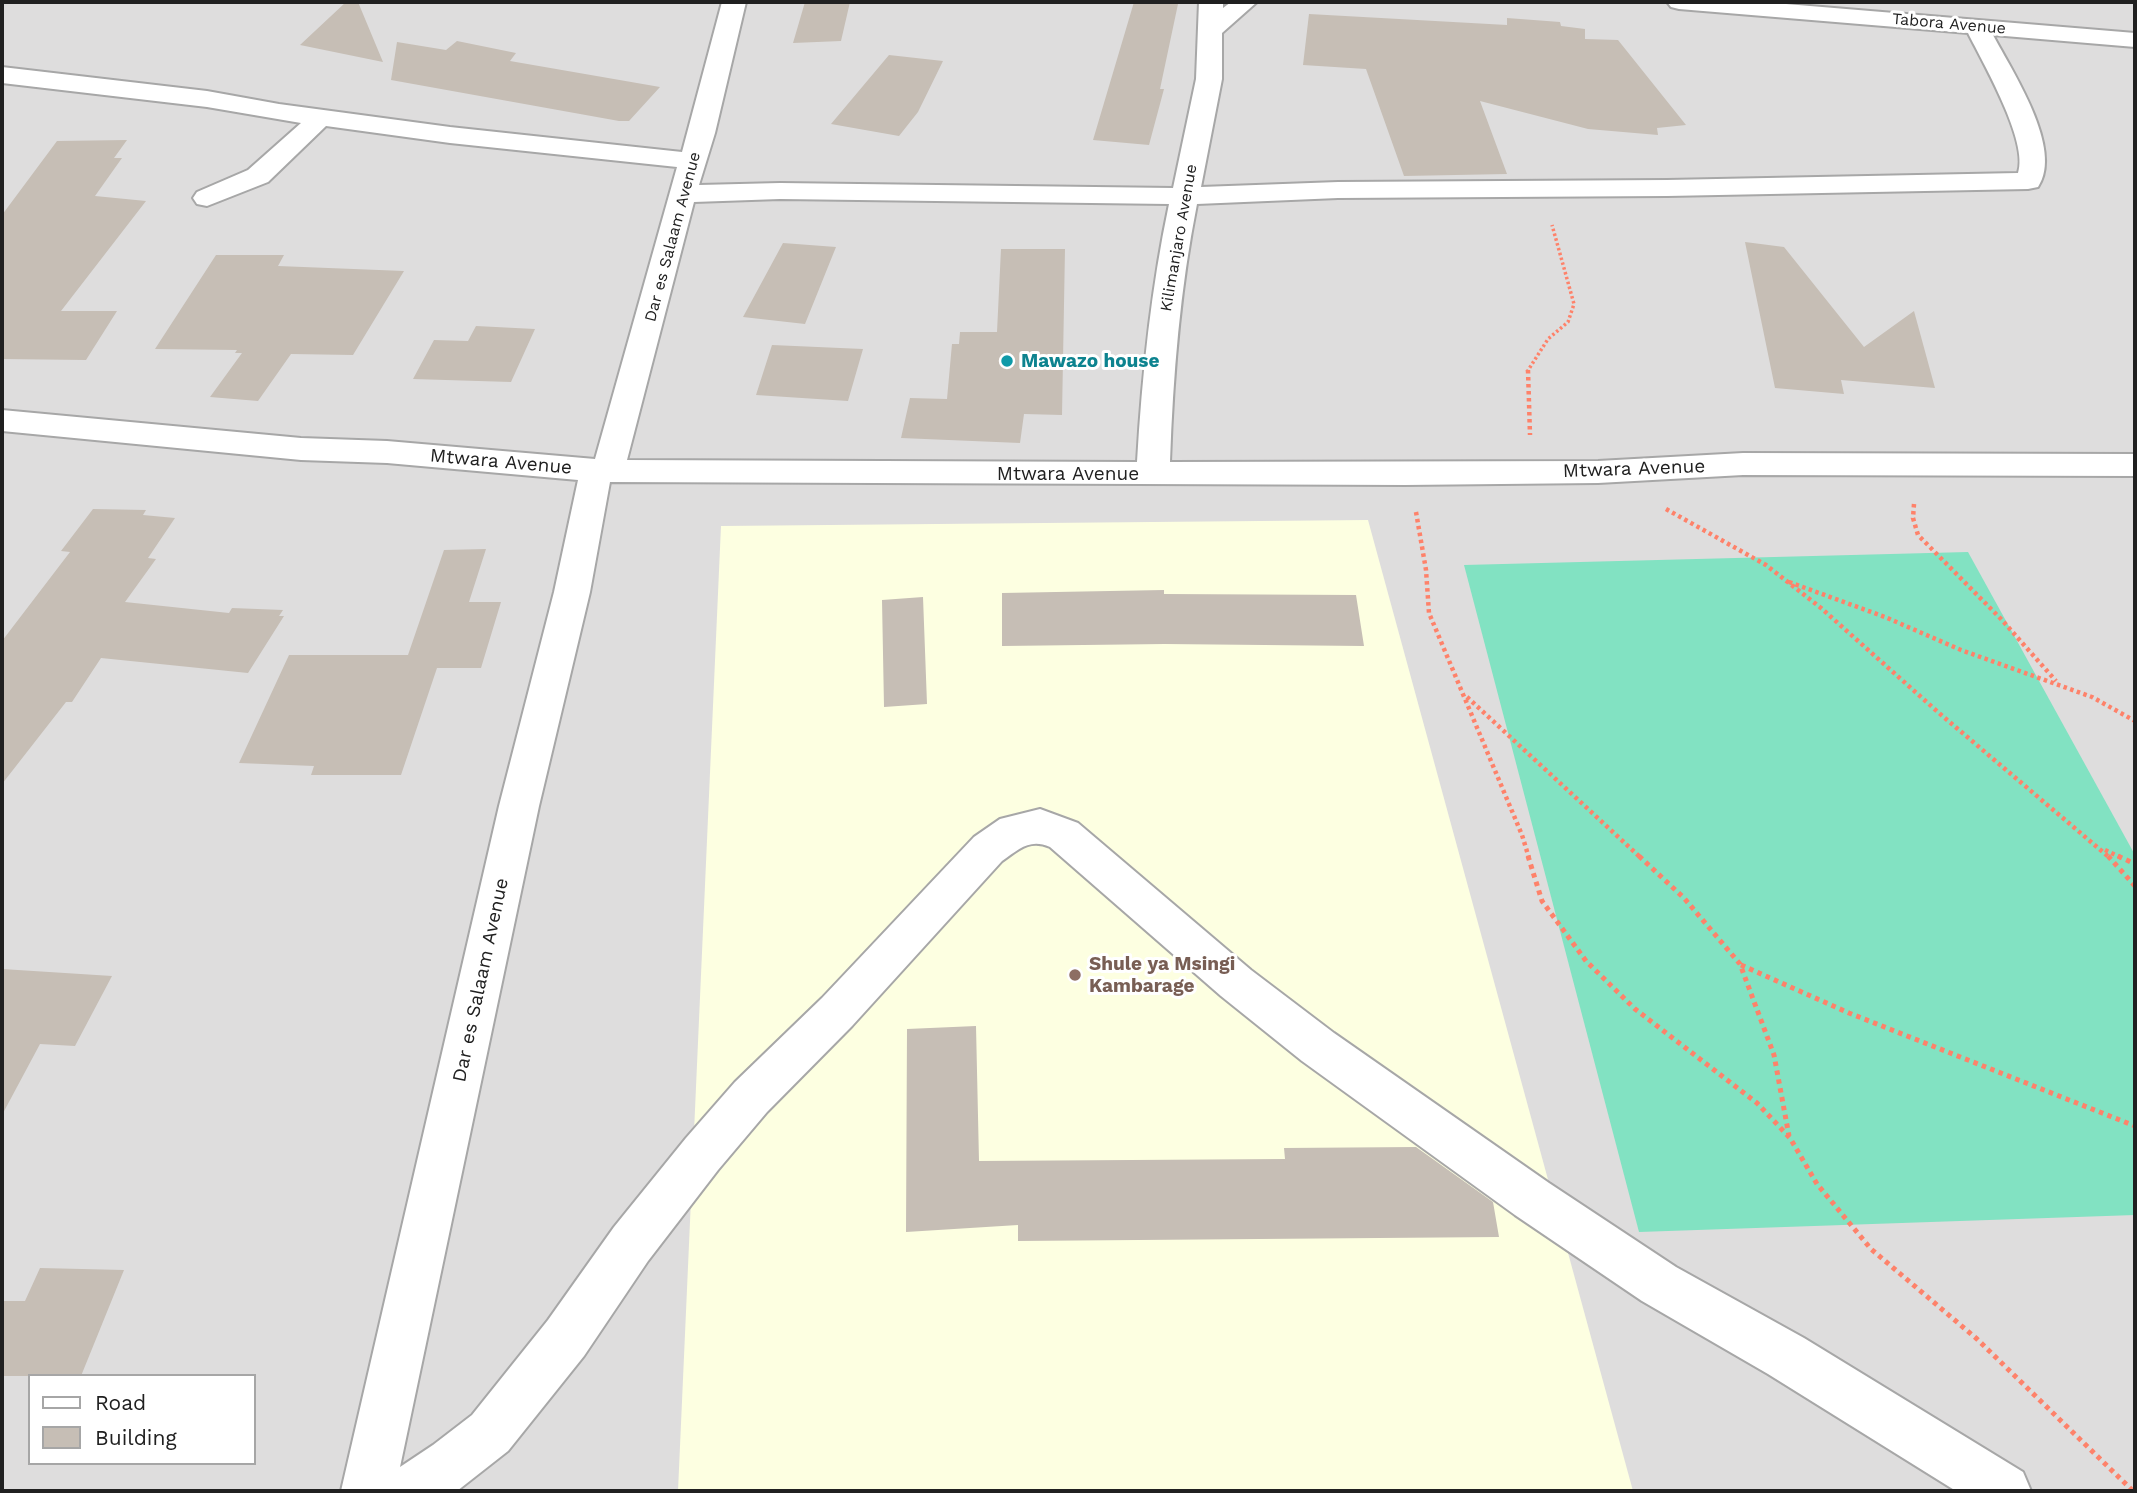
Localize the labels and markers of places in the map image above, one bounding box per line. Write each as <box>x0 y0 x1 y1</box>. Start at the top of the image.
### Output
place label: Mawazo house <box>1021 350 1159 372</box>
marker: Mawazo house <box>999 353 1015 369</box>
place label: Shule ya Msingi Kambarage <box>1089 953 1235 997</box>
marker: Shule ya Msingi Kambarage <box>1067 967 1083 983</box>

